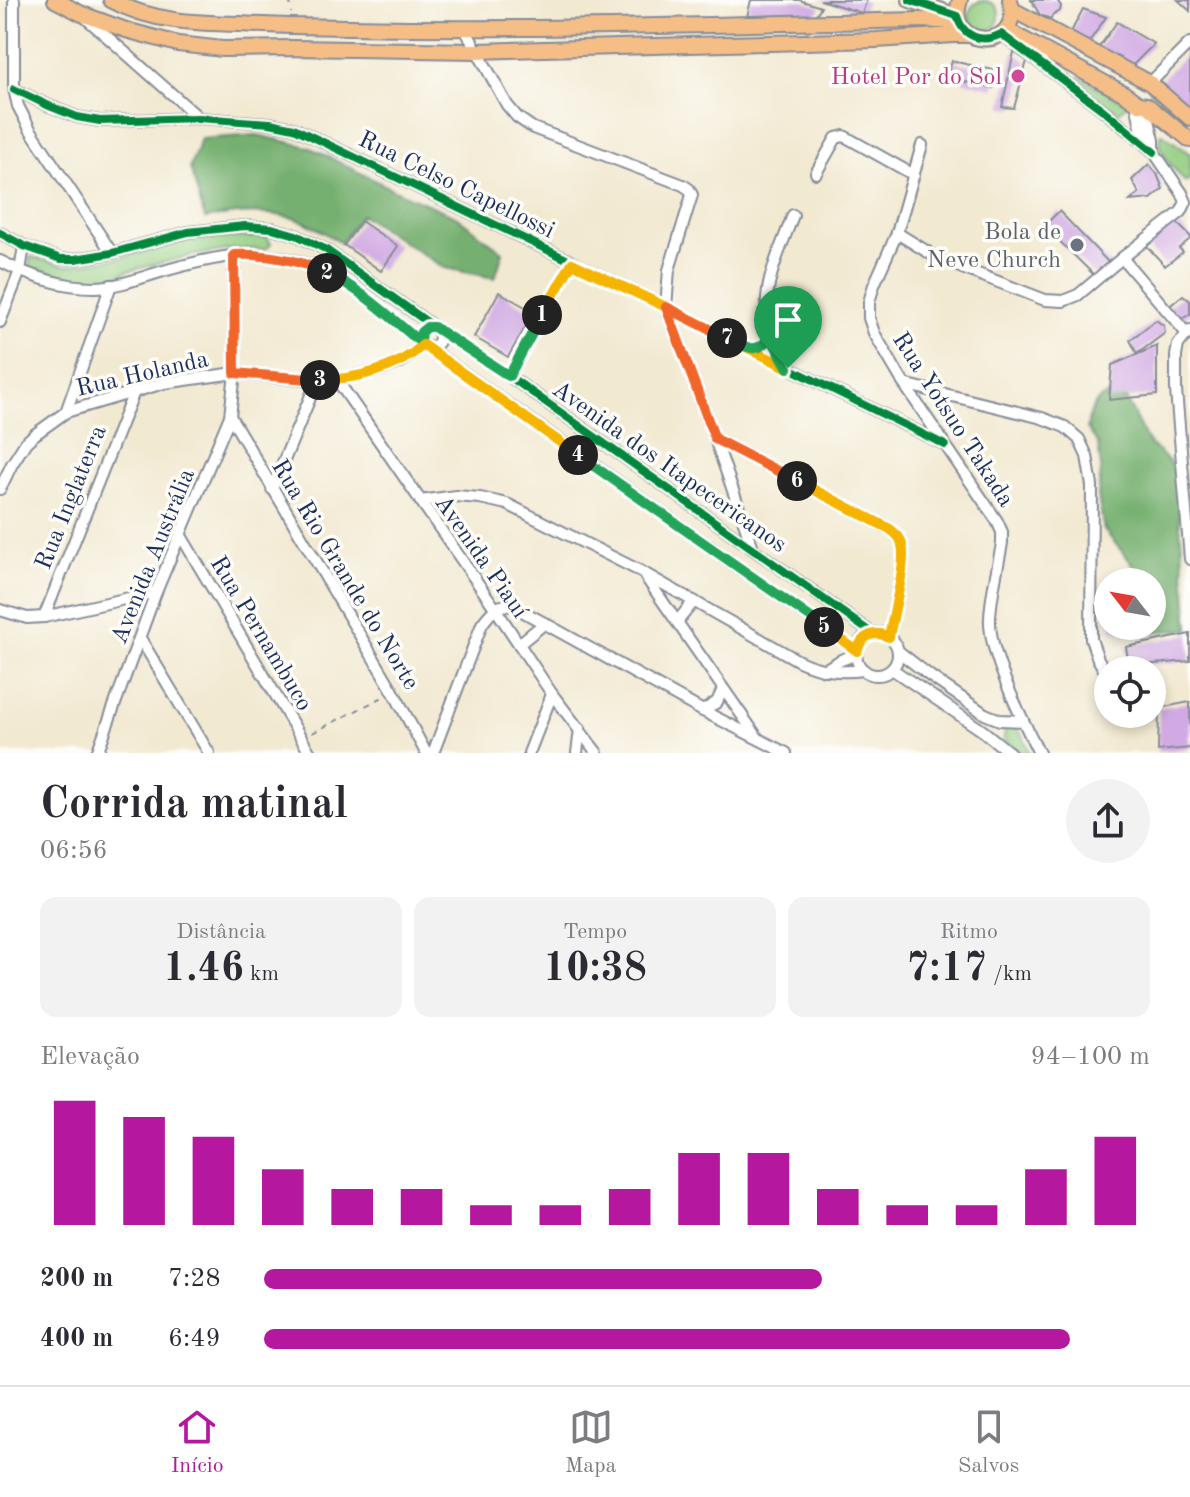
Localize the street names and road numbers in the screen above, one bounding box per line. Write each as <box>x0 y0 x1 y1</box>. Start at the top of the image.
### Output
street label: Rua Celso Capellossi <box>354 128 558 244</box>
street label: Rua Yotsuo Takada <box>887 328 1018 512</box>
street label: Rua Holanda <box>74 348 211 402</box>
street label: Avenida dos Itapecericanos <box>547 377 790 558</box>
street label: Rua Inglaterra <box>32 422 112 573</box>
street label: Rua Rio Grande do Norte <box>266 456 423 694</box>
street label: Avenida Austrália <box>108 466 200 648</box>
street label: Avenida Piauí <box>429 491 532 623</box>
street label: Rua Pernambuco <box>205 552 316 716</box>

